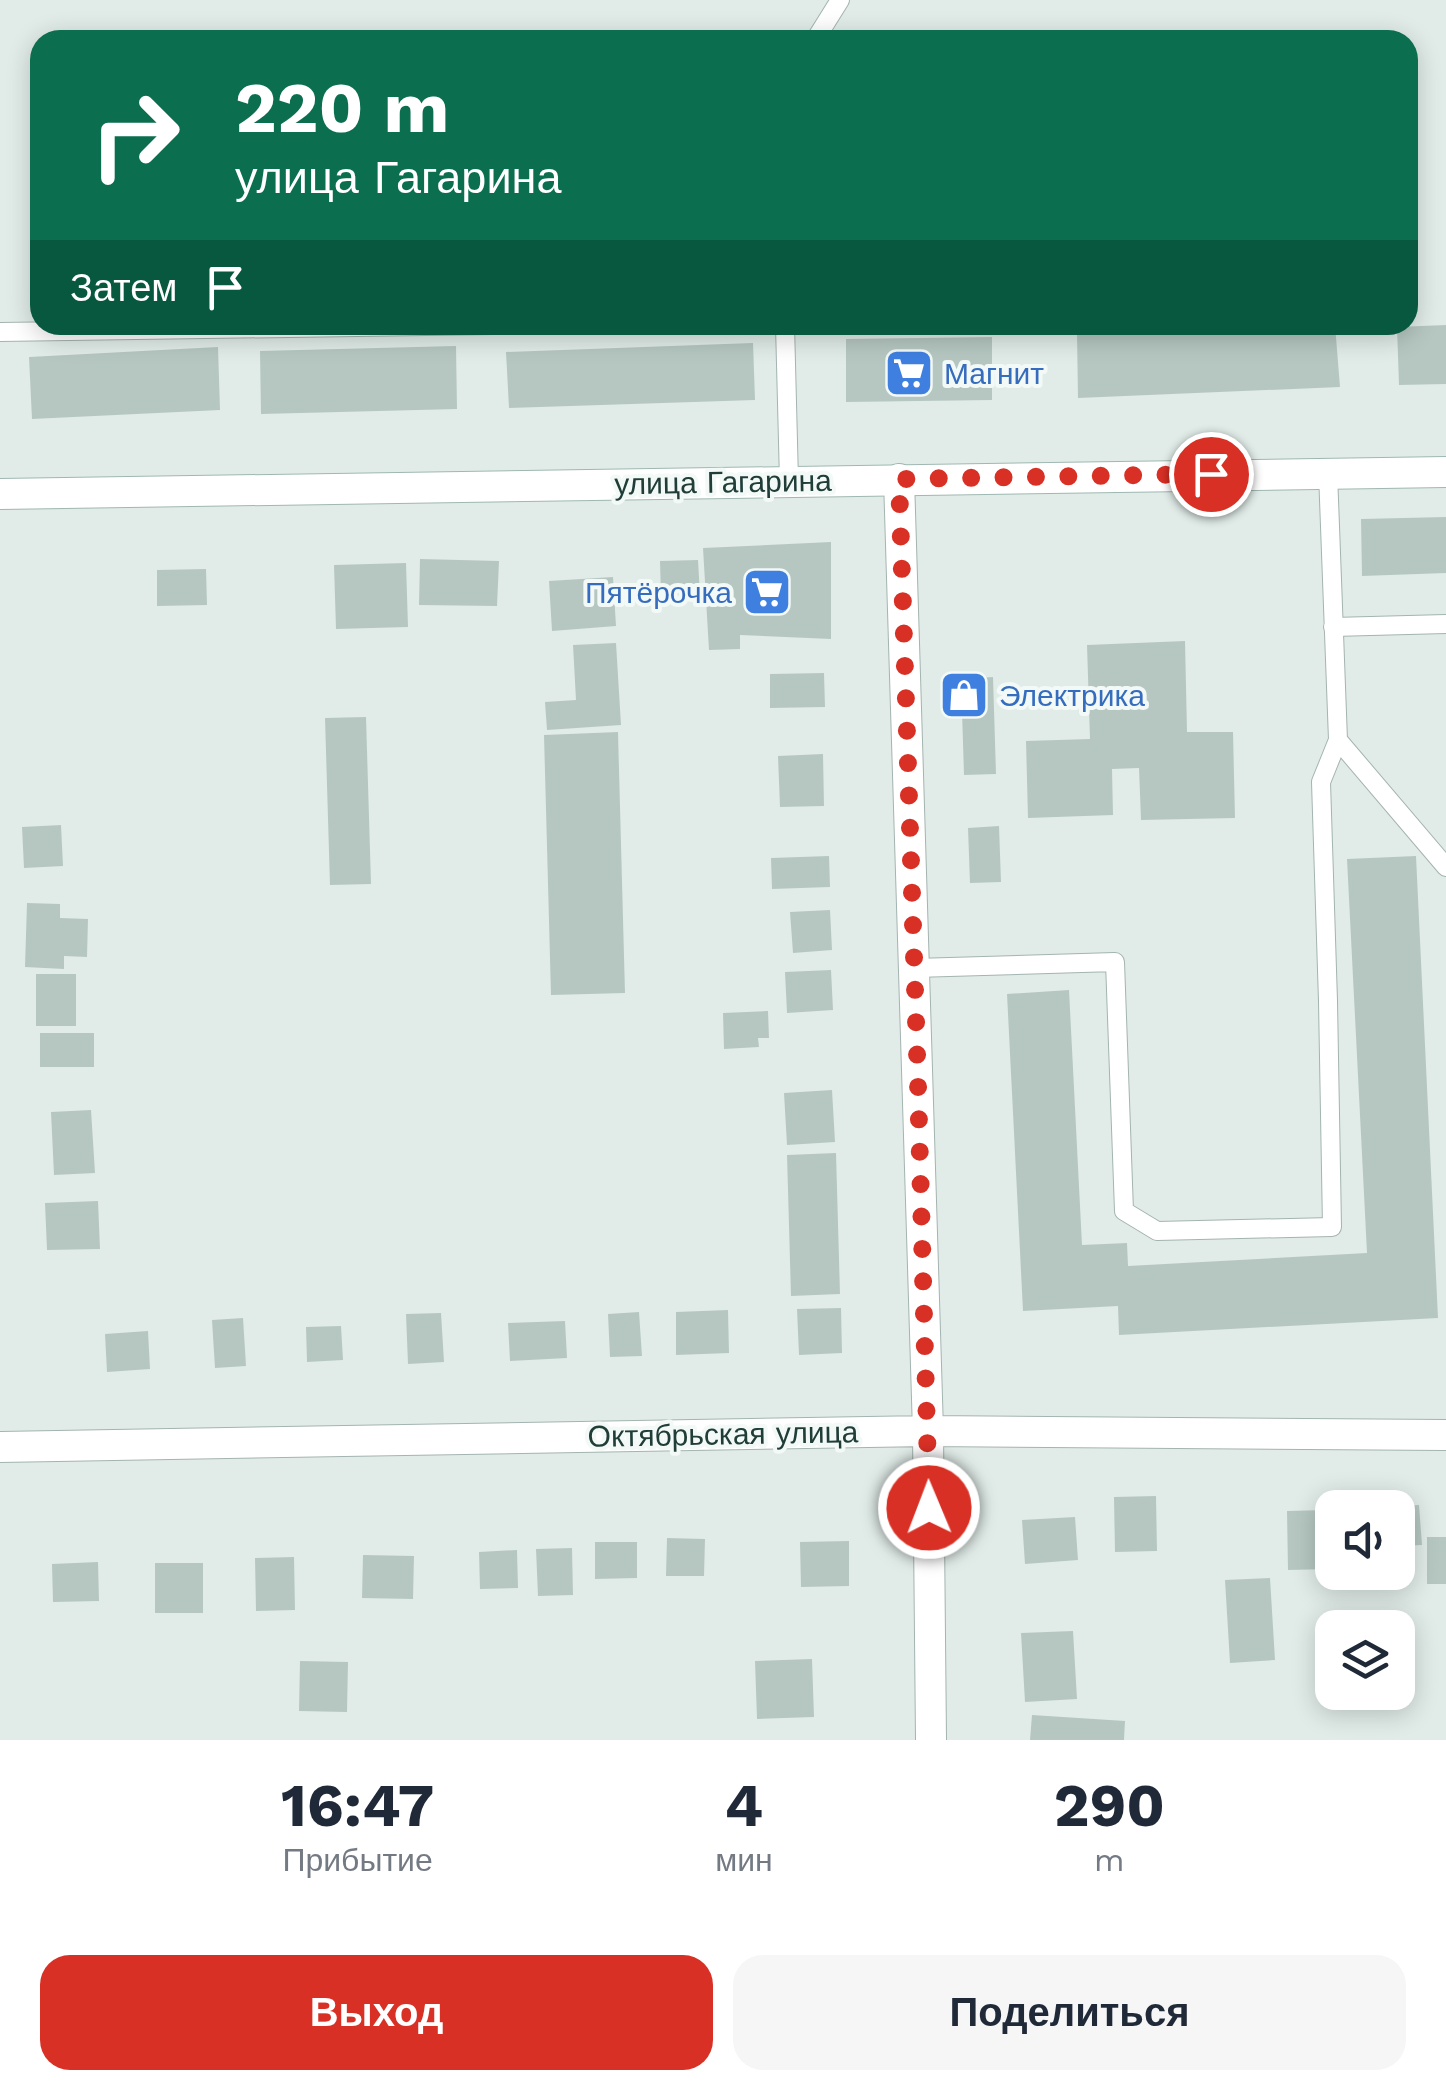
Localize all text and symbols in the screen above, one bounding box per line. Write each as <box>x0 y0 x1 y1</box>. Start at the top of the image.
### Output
text: 220 m <box>235 67 449 149</box>
icon: right <box>70 70 200 200</box>
text: улица Гагарина <box>235 151 561 204</box>
icon: arrive <box>198 260 253 315</box>
text: Затем <box>70 266 178 310</box>
supermarket icon: Магнит <box>883 347 935 399</box>
place label: Магнит <box>944 356 1044 391</box>
pin <box>1169 432 1254 517</box>
icon: arrive <box>1184 447 1239 502</box>
street label: улица Гагарина <box>614 463 832 501</box>
supermarket icon: Пятёрочка <box>741 566 793 618</box>
place label: Пятёрочка <box>585 575 732 610</box>
shop icon: Электрика <box>938 669 990 721</box>
place label: Электрика <box>999 678 1145 713</box>
street label: Октябрьская улица <box>587 1414 859 1454</box>
position arrow <box>877 1456 981 1560</box>
map controls <box>1315 1490 1415 1710</box>
button: sound <box>1315 1490 1415 1590</box>
button: layers <box>1315 1610 1415 1710</box>
text: 16:47 <box>281 1770 434 1841</box>
text: 4 <box>725 1770 763 1841</box>
text: 290 <box>1054 1770 1165 1841</box>
text: Прибытие <box>282 1841 433 1879</box>
text: мин <box>715 1841 773 1879</box>
text: m <box>1094 1841 1125 1879</box>
button: Выход <box>40 1955 713 2070</box>
button: Поделиться <box>733 1955 1406 2070</box>

